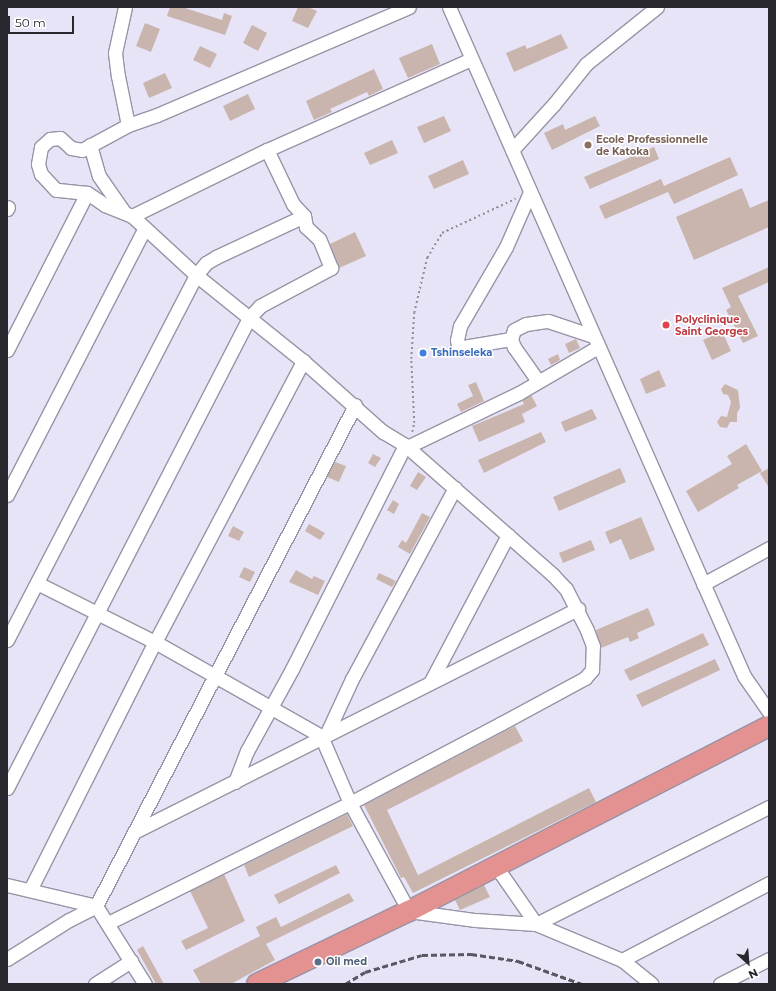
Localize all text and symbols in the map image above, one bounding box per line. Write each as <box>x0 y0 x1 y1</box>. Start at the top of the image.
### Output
scale bar <box>10 8 76 34</box>
text: 50 m <box>15 15 46 30</box>
place label: Ecole Professionnelle de Katoka <box>596 133 708 156</box>
marker: Ecole Professionnelle de Katoka <box>583 140 593 150</box>
place label: Polyclinique Saint Georges <box>675 313 748 336</box>
marker: Polyclinique Saint Georges <box>660 319 672 331</box>
place label: Tshinseleka <box>431 347 493 359</box>
marker: Tshinseleka <box>418 348 428 358</box>
north arrow <box>728 943 768 983</box>
place label: Oil med <box>326 956 367 968</box>
marker: Oil med <box>313 957 323 967</box>
text: N <box>746 966 760 982</box>

